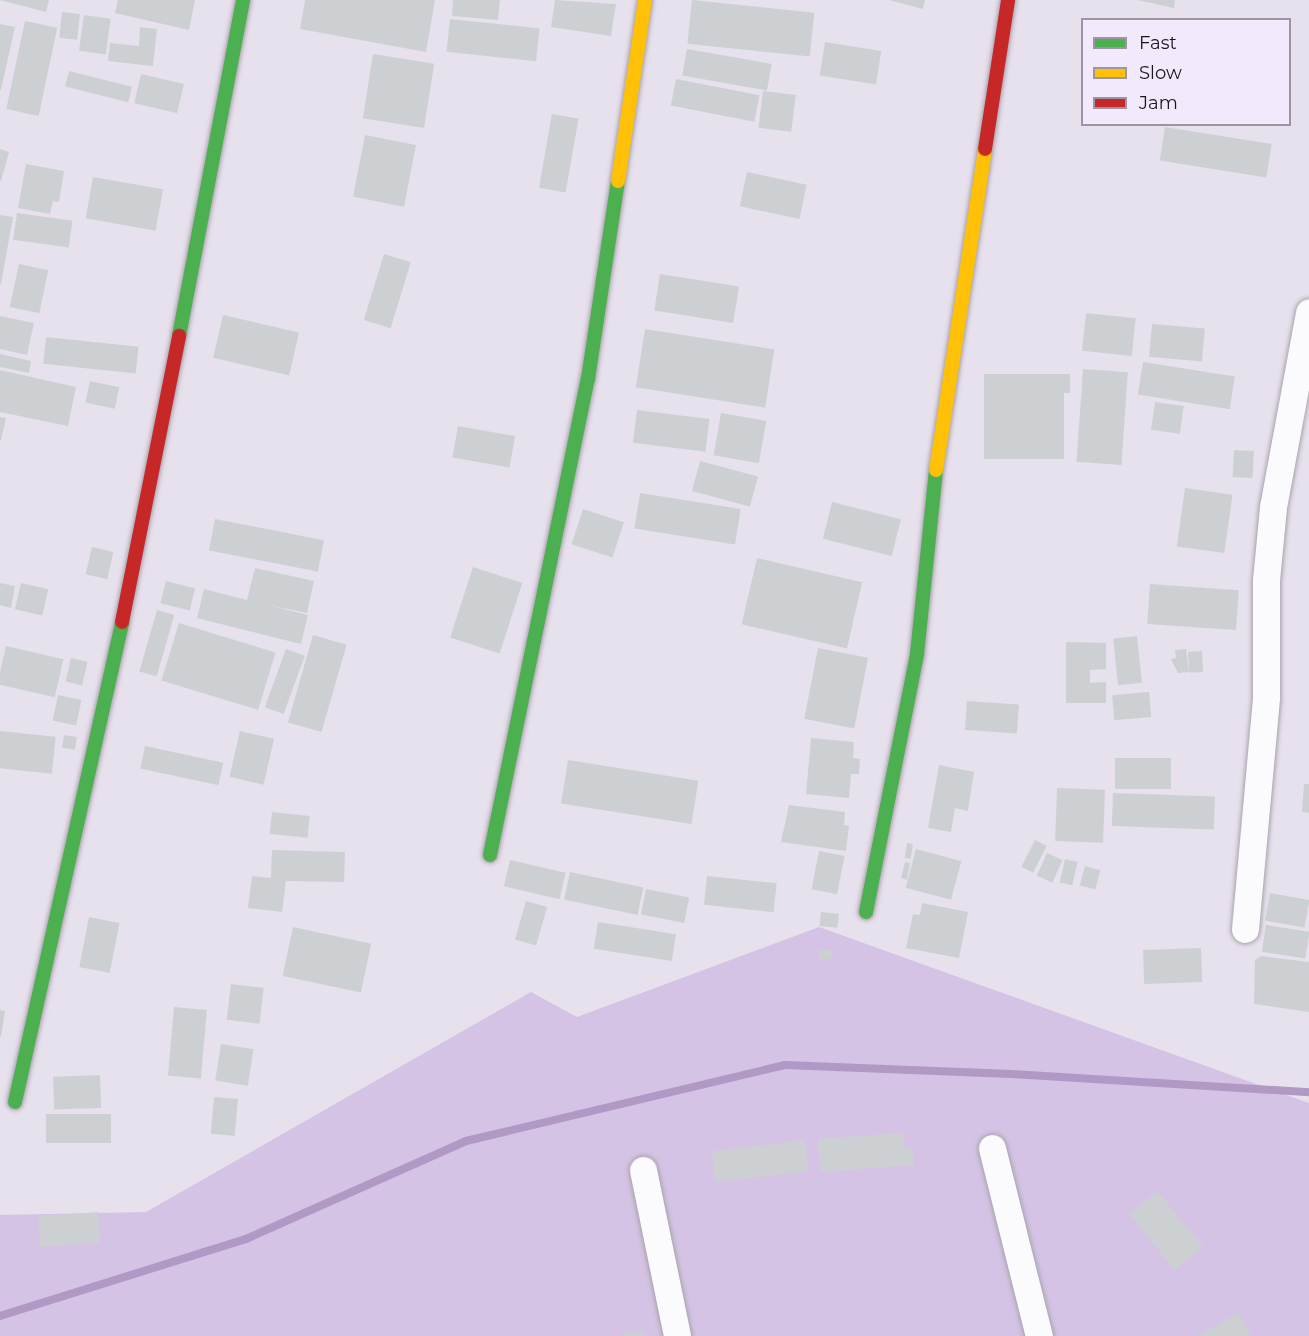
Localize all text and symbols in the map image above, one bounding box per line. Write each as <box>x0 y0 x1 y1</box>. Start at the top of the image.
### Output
legend <box>1081 18 1291 126</box>
text: Fast <box>1139 32 1177 54</box>
text: Slow <box>1139 62 1182 84</box>
text: Jam <box>1139 92 1178 114</box>

